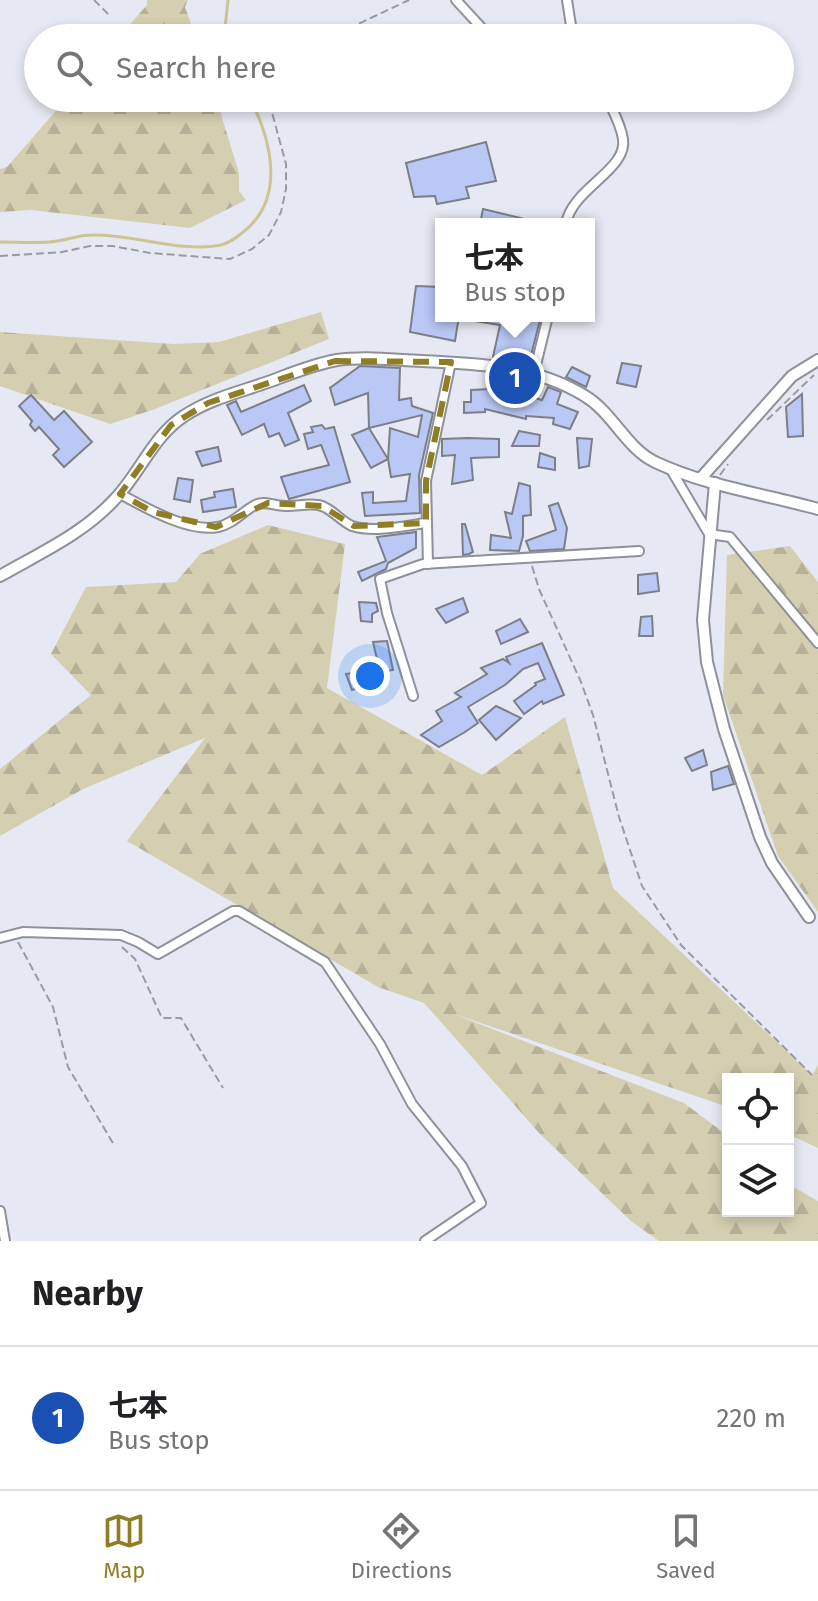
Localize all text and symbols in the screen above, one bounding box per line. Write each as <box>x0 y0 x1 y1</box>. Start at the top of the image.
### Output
search box <box>24 24 794 112</box>
icon: search <box>52 46 96 90</box>
text: Search here <box>116 50 276 86</box>
popup <box>435 218 595 322</box>
text: 七本 <box>464 240 524 276</box>
text: Bus stop <box>464 277 566 308</box>
pin: 1 <box>489 348 541 408</box>
your location <box>350 656 390 696</box>
map controls <box>722 1073 794 1217</box>
button: locate <box>722 1073 794 1145</box>
button: layers <box>722 1145 794 1217</box>
text: Nearby <box>32 1273 143 1314</box>
text: 七本 <box>108 1388 168 1424</box>
text: 1 <box>52 1403 64 1434</box>
text: 220 m <box>717 1403 786 1434</box>
text: Bus stop <box>108 1425 210 1456</box>
tab: Map <box>102 1509 146 1584</box>
tab: Directions <box>351 1509 452 1584</box>
tab: Saved <box>656 1509 716 1584</box>

